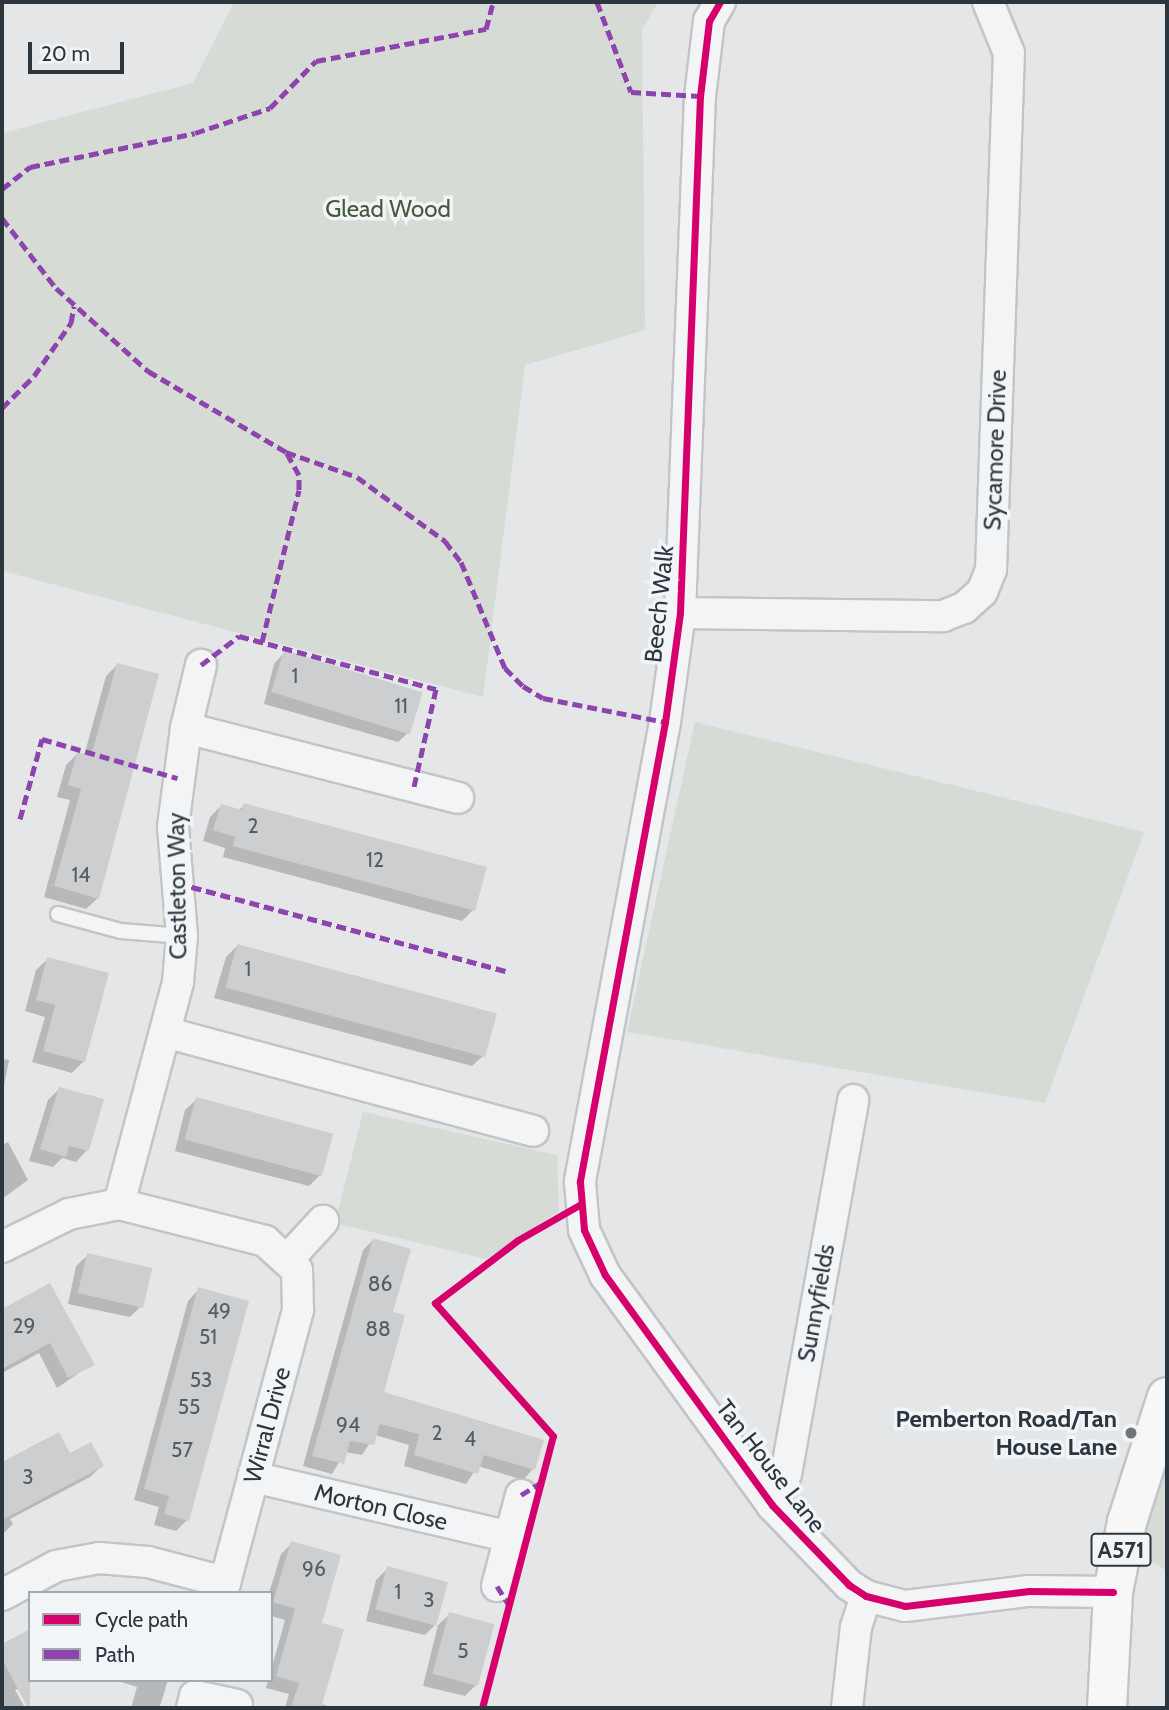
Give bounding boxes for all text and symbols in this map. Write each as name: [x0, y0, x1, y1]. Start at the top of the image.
scale bar: [32, 28, 128, 72]
text: 20 m: [41, 41, 90, 66]
park label: Glead Wood: [325, 195, 451, 223]
street label: Sycamore Drive: [978, 369, 1012, 531]
street label: Beech Walk: [639, 544, 679, 664]
house number: 1: [292, 663, 298, 689]
house number: 11: [394, 693, 408, 719]
street label: Castleton Way: [161, 812, 193, 960]
house number: 2: [247, 813, 259, 839]
house number: 12: [366, 847, 384, 873]
house number: 14: [72, 862, 90, 888]
house number: 1: [245, 956, 251, 982]
street label: Sunnyfields: [791, 1242, 841, 1364]
house number: 86: [368, 1271, 392, 1297]
house number: 49: [207, 1298, 231, 1324]
house number: 29: [13, 1313, 35, 1339]
house number: 88: [365, 1316, 391, 1342]
house number: 51: [199, 1324, 217, 1350]
street label: Wirral Drive: [238, 1364, 296, 1486]
house number: 53: [190, 1367, 212, 1393]
house number: 55: [178, 1394, 200, 1420]
street label: Tan House Lane: [710, 1394, 832, 1538]
place label: Pemberton Road/Tan House Lane: [895, 1405, 1117, 1461]
house number: 94: [336, 1412, 360, 1438]
house number: 2: [431, 1420, 443, 1446]
marker: Pemberton Road/Tan House Lane: [1123, 1425, 1139, 1441]
house number: 4: [464, 1426, 476, 1452]
house number: 57: [171, 1437, 193, 1463]
house number: 3: [22, 1464, 34, 1490]
street label: Morton Close: [312, 1478, 450, 1536]
road number: A571: [1090, 1530, 1152, 1569]
house number: 96: [302, 1556, 326, 1582]
house number: 1: [395, 1579, 401, 1605]
house number: 3: [423, 1587, 435, 1613]
legend: [28, 1591, 273, 1682]
text: Cycle path: [95, 1607, 188, 1632]
house number: 5: [457, 1638, 469, 1664]
text: Path: [95, 1642, 135, 1667]

